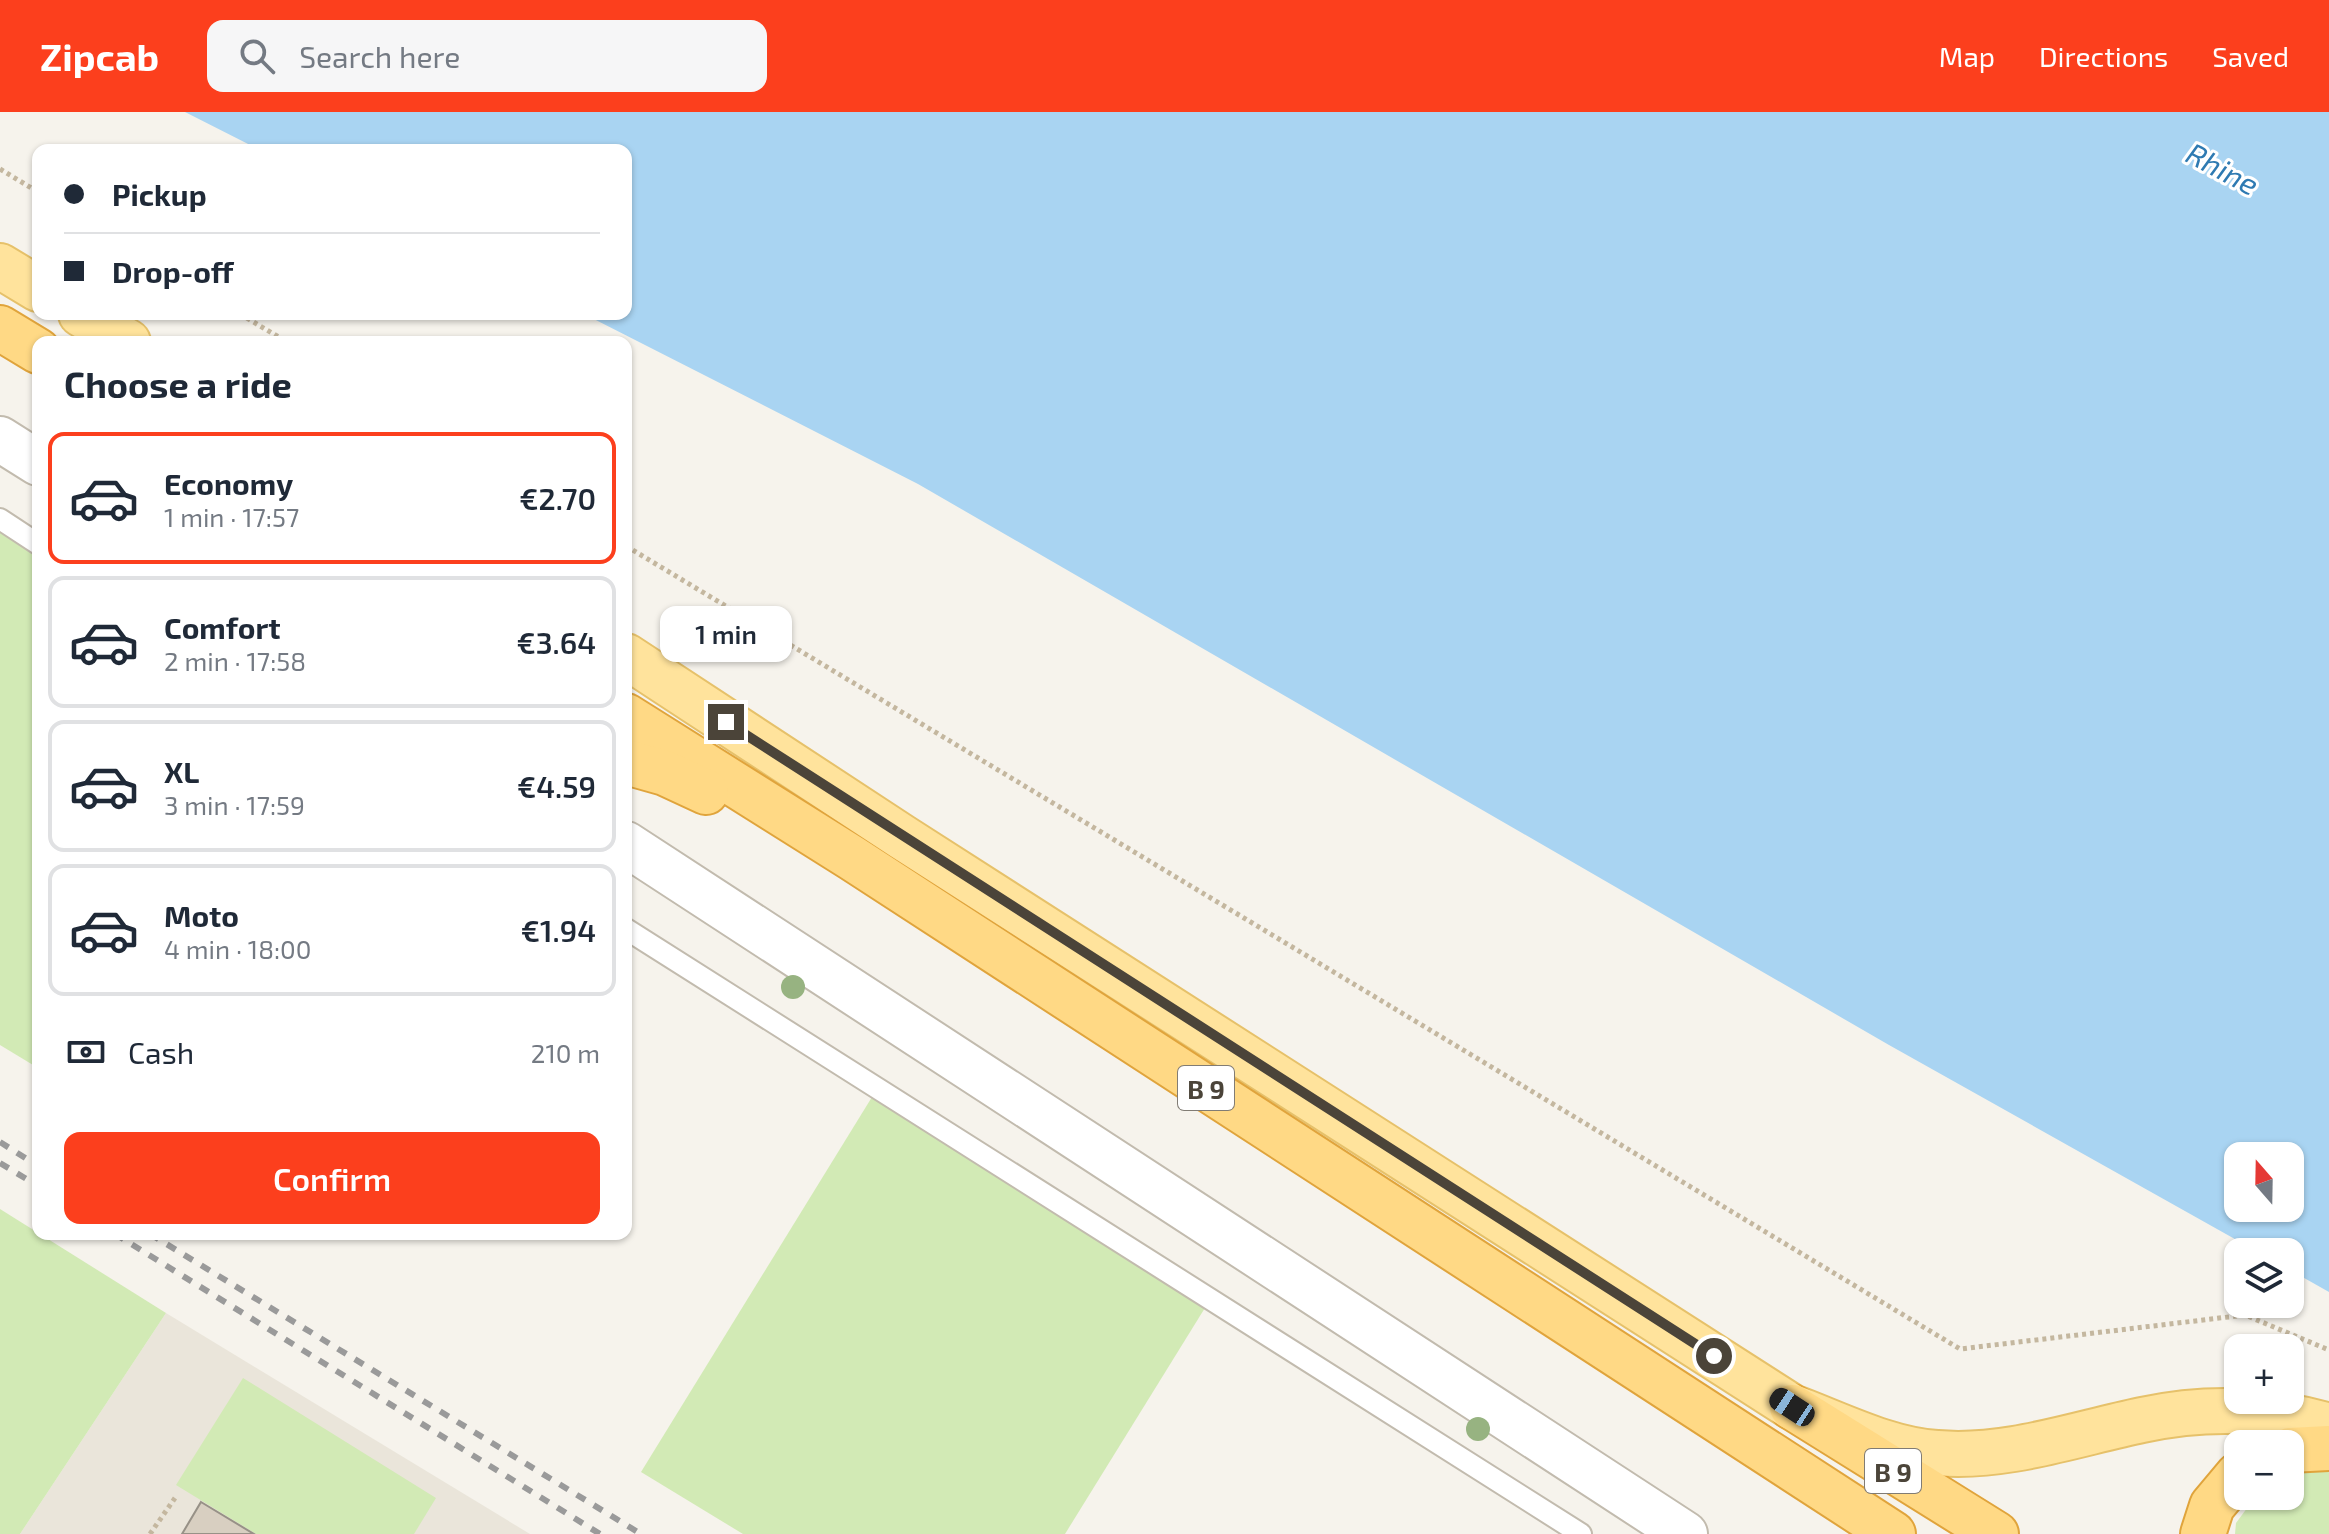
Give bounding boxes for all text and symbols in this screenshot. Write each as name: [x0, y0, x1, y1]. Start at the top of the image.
search box: [207, 20, 767, 92]
text: Zipcab: [40, 33, 159, 79]
icon: search: [235, 34, 279, 78]
text: Search here: [299, 38, 460, 74]
text: Map: [1939, 39, 1995, 73]
text: Directions: [2039, 39, 2168, 73]
text: Saved: [2212, 39, 2289, 73]
water label: Rhine: [2181, 134, 2265, 202]
text: Pickup: [112, 176, 207, 212]
text: Drop-off: [112, 253, 234, 289]
text: Choose a ride: [64, 362, 292, 405]
icon: car: [68, 462, 140, 534]
text: Economy: [164, 465, 293, 501]
text: €2.70: [519, 480, 596, 516]
text: 1 min · 17:57: [164, 501, 299, 532]
icon: car: [68, 606, 140, 678]
callout: 1 min: [660, 606, 792, 662]
text: Comfort: [164, 609, 281, 645]
text: 1 min: [695, 618, 757, 649]
text: €3.64: [517, 624, 596, 660]
text: 2 min · 17:58: [164, 645, 306, 676]
route end: [708, 704, 744, 740]
icon: car: [68, 750, 140, 822]
text: XL: [164, 753, 199, 789]
text: €4.59: [517, 768, 596, 804]
text: 3 min · 17:59: [164, 789, 305, 820]
icon: car: [68, 894, 140, 966]
text: Moto: [164, 897, 239, 933]
text: €1.94: [521, 912, 596, 948]
text: 4 min · 18:00: [164, 933, 311, 964]
icon: cash: [64, 1030, 108, 1074]
text: Cash: [128, 1034, 194, 1070]
text: 210 m: [531, 1037, 600, 1068]
road number: B 9: [1178, 1066, 1234, 1110]
button: Confirm: [64, 1132, 600, 1224]
north arrow: [2224, 1142, 2304, 1222]
map controls: [2224, 1142, 2304, 1510]
button: layers: [2224, 1238, 2304, 1318]
button: +: [2224, 1334, 2304, 1414]
route start: [1696, 1338, 1732, 1374]
car: [1765, 1384, 1819, 1430]
button: −: [2224, 1430, 2304, 1510]
road number: B 9: [1865, 1449, 1921, 1493]

